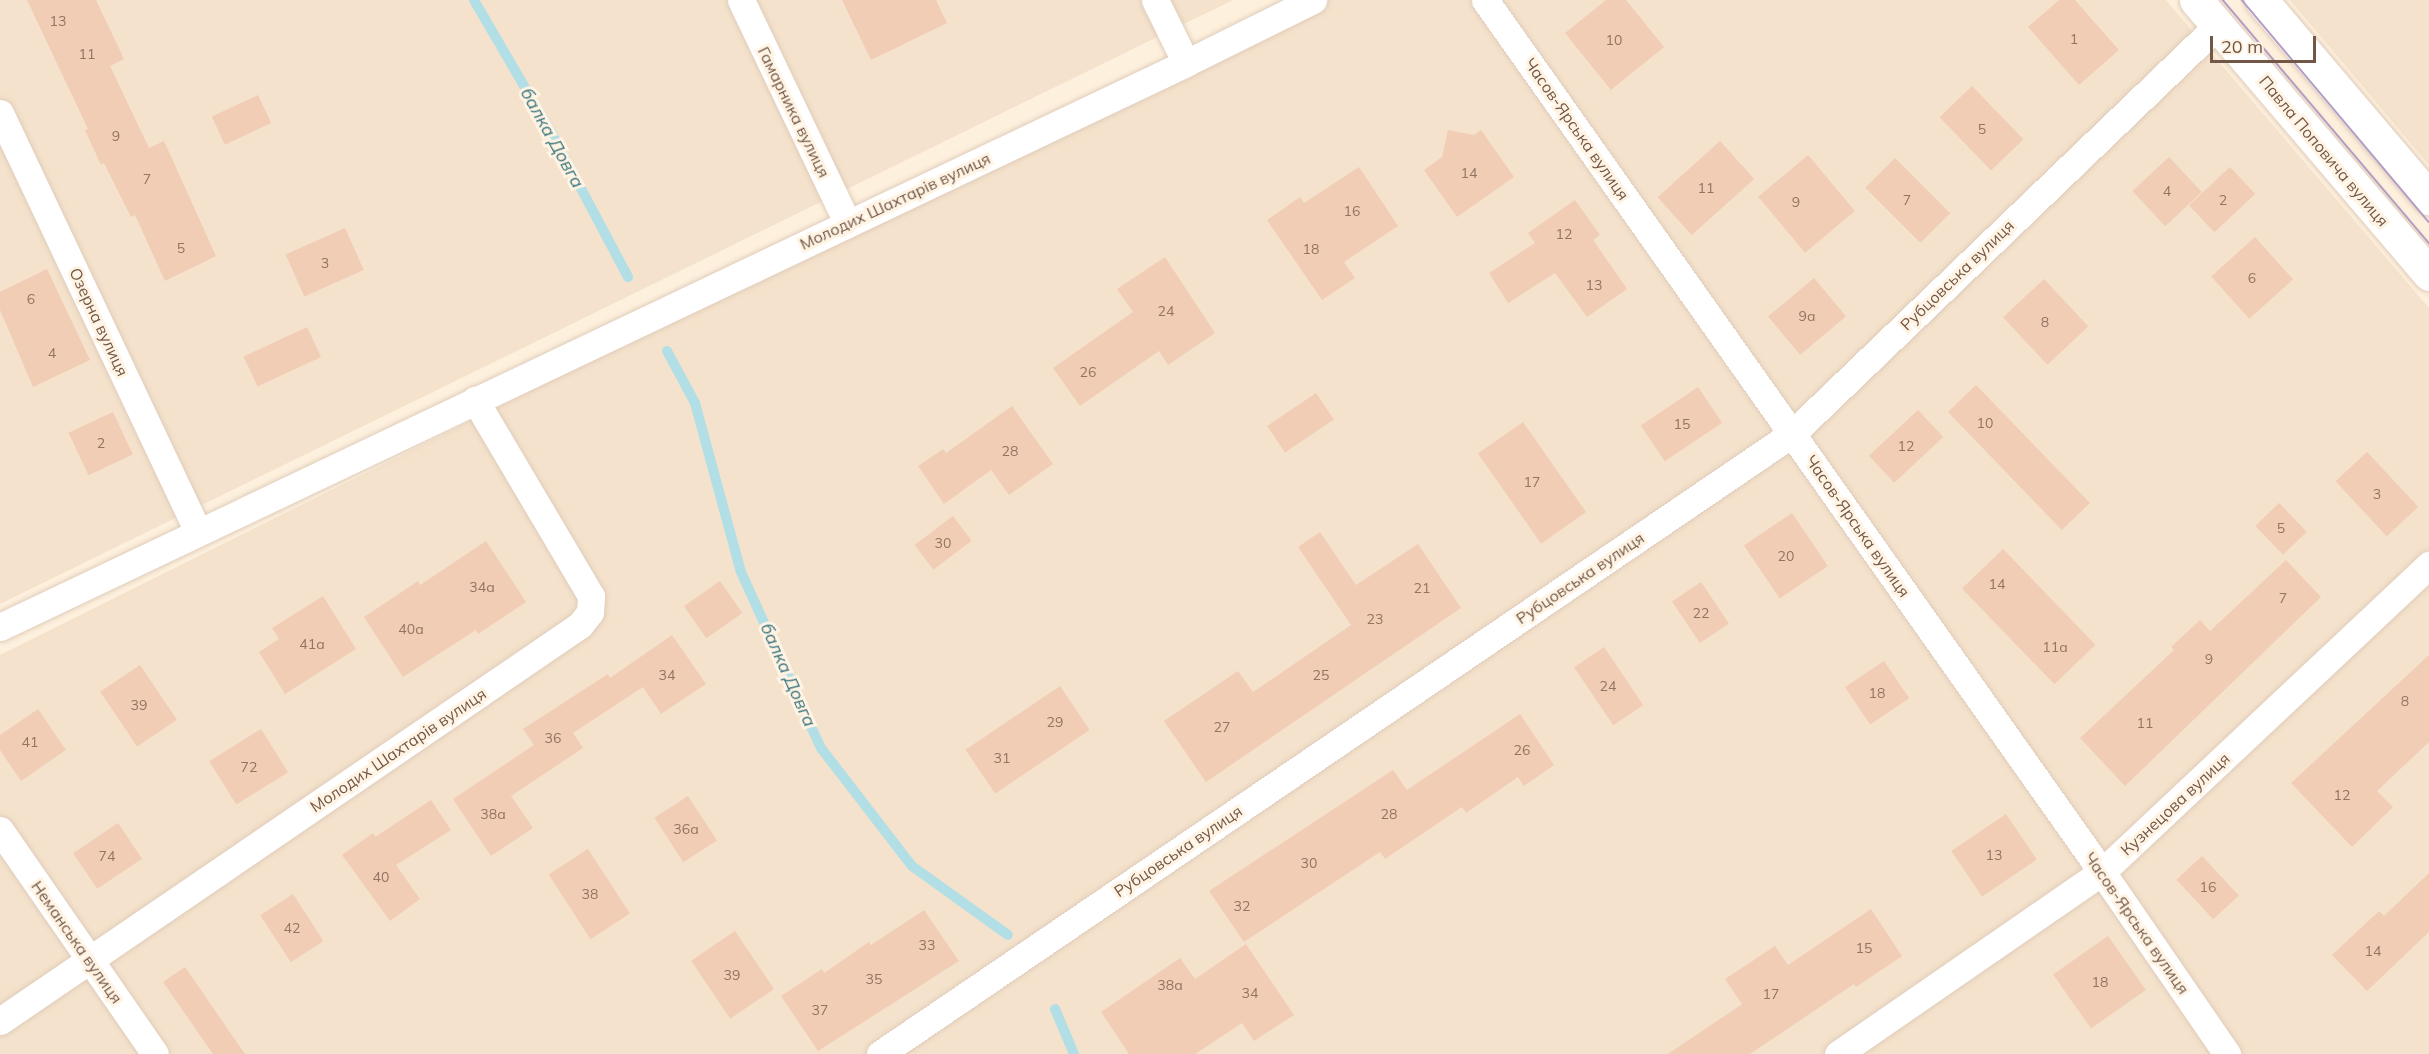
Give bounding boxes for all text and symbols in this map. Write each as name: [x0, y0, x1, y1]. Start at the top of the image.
house number: 13: [50, 13, 66, 29]
scale bar: [2213, 24, 2320, 62]
house number: 1: [2070, 31, 2078, 47]
house number: 10: [1606, 32, 1622, 48]
text: 20 m: [2221, 35, 2263, 58]
street label: Гамарника вулиця: [754, 44, 834, 180]
house number: 11: [79, 46, 95, 62]
street label: Часов-Ярська вулиця: [1521, 54, 1633, 204]
street label: Павла Поповича вулиця: [2255, 72, 2393, 230]
water label: балка Довга: [516, 84, 588, 192]
house number: 5: [1978, 121, 1986, 137]
house number: 9: [112, 128, 120, 144]
street label: Молодих Шахтарів вулиця: [797, 148, 993, 254]
house number: 14: [1461, 165, 1477, 181]
house number: 7: [143, 171, 151, 187]
house number: 11: [1698, 180, 1714, 196]
house number: 4: [2163, 183, 2171, 199]
house number: 7: [1903, 192, 1911, 208]
house number: 2: [2219, 192, 2227, 208]
house number: 9: [1792, 194, 1800, 210]
house number: 16: [1344, 203, 1360, 219]
street label: Рубцовська вулиця: [1896, 216, 2018, 334]
house number: 12: [1556, 226, 1572, 242]
house number: 5: [177, 240, 185, 256]
house number: 18: [1303, 241, 1319, 257]
house number: 3: [321, 255, 329, 271]
street label: Озерна вулиця: [66, 265, 132, 379]
house number: 6: [2248, 270, 2256, 286]
house number: 13: [1586, 277, 1602, 293]
house number: 6: [27, 291, 35, 307]
house number: 24: [1158, 303, 1174, 319]
house number: 9а: [1799, 308, 1815, 324]
house number: 8: [2041, 314, 2049, 330]
house number: 4: [48, 345, 56, 361]
house number: 26: [1080, 364, 1096, 380]
house number: 10: [1977, 415, 1993, 431]
house number: 15: [1674, 416, 1690, 432]
house number: 2: [97, 435, 105, 451]
house number: 12: [1898, 438, 1914, 454]
house number: 28: [1002, 443, 1018, 459]
street label: Часов-Ярська вулиця: [1802, 451, 1914, 601]
house number: 17: [1524, 474, 1540, 490]
house number: 3: [2373, 486, 2381, 502]
house number: 5: [2277, 520, 2285, 536]
street label: Рубцовська вулиця: [1512, 528, 1648, 628]
house number: 30: [935, 535, 951, 551]
house number: 20: [1778, 548, 1794, 564]
house number: 14: [1989, 576, 2005, 592]
house number: 34а: [469, 579, 495, 595]
house number: 21: [1414, 580, 1430, 596]
house number: 7: [2279, 590, 2287, 606]
house number: 22: [1693, 605, 1709, 621]
house number: 23: [1367, 611, 1383, 627]
water label: балка Довга: [755, 620, 821, 730]
house number: 40а: [398, 621, 424, 637]
house number: 41а: [299, 636, 325, 652]
house number: 11а: [2042, 639, 2068, 655]
house number: 9: [2205, 651, 2213, 667]
house number: 34: [659, 667, 675, 683]
house number: 25: [1313, 667, 1329, 683]
house number: 24: [1600, 678, 1616, 694]
street label: Молодих Шахтарів вулиця: [306, 684, 490, 816]
house number: 18: [1869, 685, 1885, 701]
house number: 8: [2401, 693, 2409, 709]
house number: 39: [131, 697, 147, 713]
house number: 29: [1047, 714, 1063, 730]
house number: 11: [2137, 715, 2153, 731]
house number: 27: [1214, 719, 1230, 735]
house number: 36: [545, 730, 561, 746]
house number: 41: [22, 734, 38, 750]
house number: 26: [1514, 742, 1530, 758]
street label: Кузнецова вулиця: [2117, 749, 2233, 859]
house number: 31: [994, 750, 1010, 766]
house number: 72: [241, 759, 257, 775]
house number: 12: [2334, 787, 2350, 803]
street label: Рубцовська вулиця: [1110, 801, 1246, 901]
house number: 38а: [480, 806, 506, 822]
house number: 28: [1381, 806, 1397, 822]
house number: 36а: [673, 821, 699, 837]
house number: 13: [1986, 847, 2002, 863]
house number: 74: [99, 848, 115, 864]
street label: Часов-Ярська вулиця: [2081, 848, 2193, 998]
house number: 30: [1301, 855, 1317, 871]
house number: 40: [373, 869, 389, 885]
street label: Неманська вулиця: [27, 877, 127, 1007]
house number: 16: [2200, 879, 2216, 895]
house number: 38: [582, 886, 598, 902]
house number: 32: [1234, 898, 1250, 914]
house number: 42: [284, 920, 300, 936]
house number: 33: [919, 937, 935, 953]
house number: 15: [1856, 940, 1872, 956]
house number: 14: [2365, 943, 2381, 959]
house number: 39: [724, 967, 740, 983]
house number: 35: [866, 971, 882, 987]
house number: 18: [2092, 974, 2108, 990]
house number: 38а: [1157, 977, 1183, 993]
house number: 34: [1242, 985, 1258, 1001]
house number: 17: [1763, 986, 1779, 1002]
house number: 37: [812, 1002, 828, 1018]

